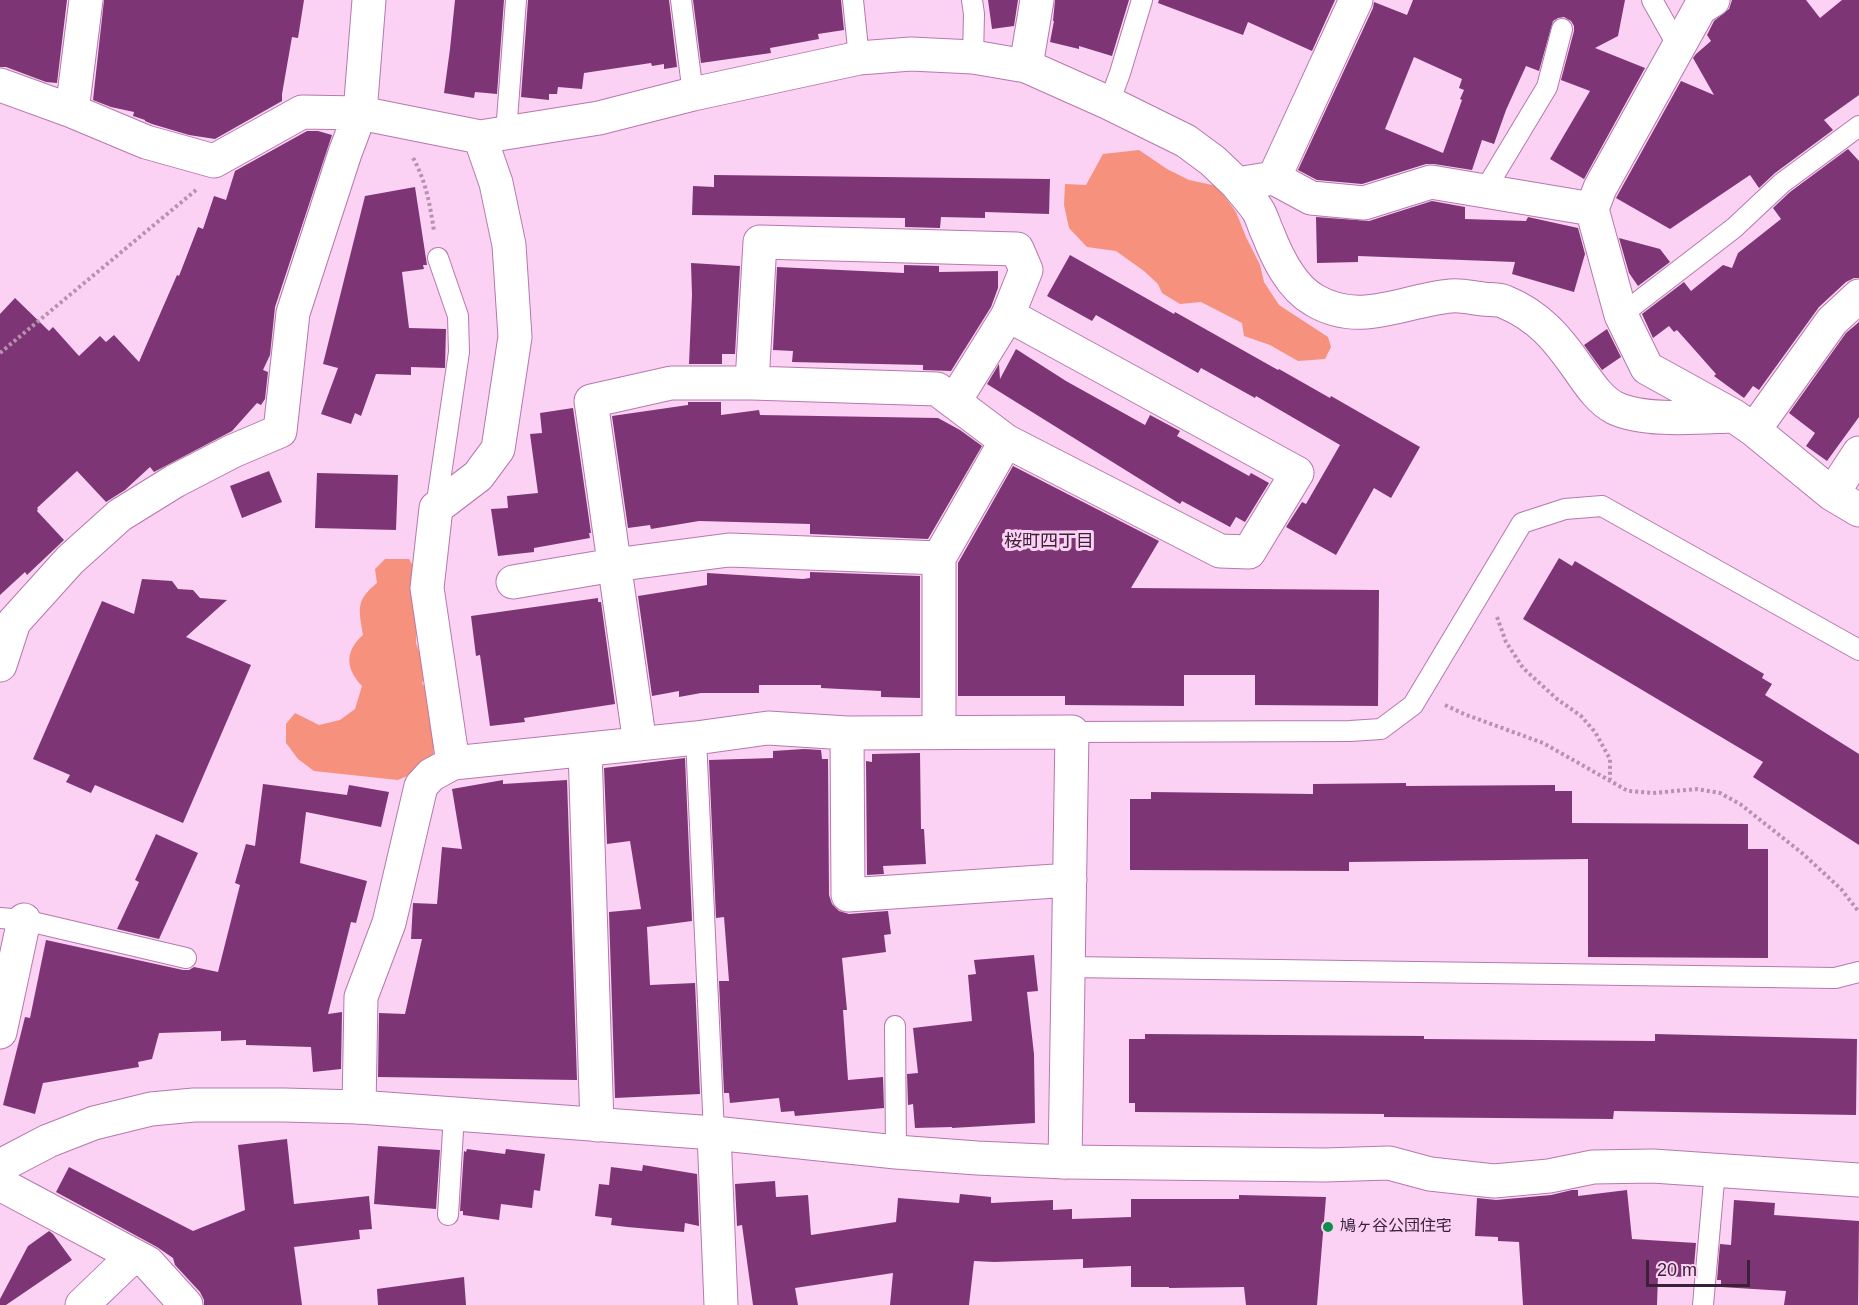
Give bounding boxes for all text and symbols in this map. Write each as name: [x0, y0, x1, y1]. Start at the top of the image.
district label: 桜町四丁目: [1004, 531, 1094, 553]
place label: 鳩ヶ谷公団住宅: [1340, 1217, 1452, 1237]
marker: 鳩ヶ谷公団住宅: [1321, 1220, 1335, 1234]
scale bar: [1649, 1248, 1752, 1286]
text: 20 m: [1657, 1260, 1697, 1280]

